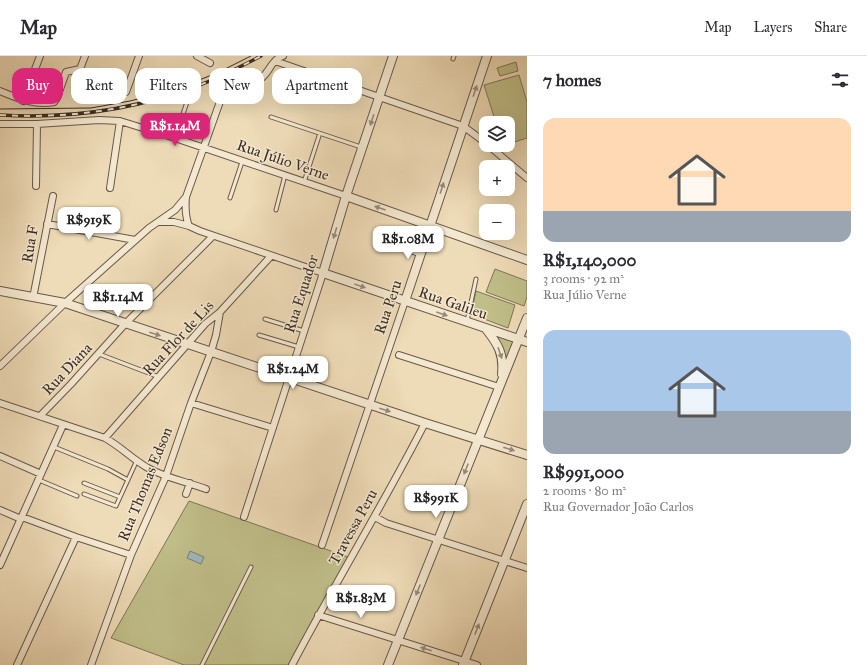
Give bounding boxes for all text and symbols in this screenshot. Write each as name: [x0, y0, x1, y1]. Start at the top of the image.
text: Map: [20, 16, 57, 39]
text: Map: [704, 19, 732, 36]
text: Layers: [754, 19, 792, 36]
text: Share: [814, 19, 847, 36]
chip: Buy: [12, 68, 63, 104]
chip: Rent: [71, 68, 127, 104]
chip: Filters: [135, 68, 201, 104]
chip: New: [209, 68, 264, 104]
chip: Apartment: [272, 68, 362, 104]
icon: filters: [829, 69, 851, 91]
text: 7 homes: [543, 70, 601, 91]
one-way arrow: [472, 85, 478, 97]
pin: R$1.14M: [138, 113, 212, 147]
one-way arrow: [369, 114, 375, 126]
map controls: [479, 116, 515, 240]
button: layers: [479, 116, 515, 152]
text: R$1.14M: [150, 118, 200, 134]
street label: Rua Júlio Verne: [234, 136, 331, 185]
icon: home: [661, 144, 733, 216]
button: +: [479, 160, 515, 196]
one-way arrow: [440, 181, 446, 193]
one-way arrow: [374, 204, 386, 210]
button: −: [479, 204, 515, 240]
pin: R$919K: [56, 207, 122, 241]
text: R$919K: [66, 212, 112, 228]
street label: Rua F: [18, 224, 42, 264]
pin: R$1.08M: [371, 226, 445, 260]
one-way arrow: [332, 228, 338, 240]
text: R$1.08M: [382, 231, 434, 247]
text: R$1,140,000: [543, 250, 636, 271]
street label: Rua Equador: [280, 252, 323, 336]
text: 3 rooms · 92 m²: [543, 271, 624, 287]
street label: Rua Peru: [370, 278, 406, 336]
one-way arrow: [354, 283, 366, 289]
street label: Rua Galileu: [416, 283, 490, 323]
pin: R$1.14M: [81, 284, 155, 318]
text: Rua Júlio Verne: [543, 287, 626, 303]
text: R$1.14M: [93, 289, 143, 305]
street label: Rua Flor de Lis: [139, 297, 217, 379]
one-way arrow: [436, 311, 448, 317]
one-way arrow: [149, 331, 161, 337]
street label: Rua Diana: [38, 339, 96, 399]
one-way arrow: [497, 347, 503, 359]
pin: R$1.24M: [256, 356, 330, 390]
icon: home: [661, 356, 733, 428]
text: R$1.24M: [267, 361, 319, 377]
one-way arrow: [379, 407, 391, 413]
street label: Rua Thomas Edson: [114, 424, 176, 544]
one-way arrow: [503, 446, 515, 452]
text: R$991,000: [543, 462, 624, 483]
one-way arrow: [463, 463, 469, 475]
text: 2 rooms · 80 m²: [543, 483, 626, 499]
pin: R$991K: [403, 485, 469, 519]
street label: Travessa Peru: [325, 486, 381, 568]
text: R$991K: [413, 490, 459, 506]
text: Rua Governador João Carlos: [543, 499, 694, 515]
one-way arrow: [415, 584, 421, 595]
pin: R$1.83M: [324, 585, 398, 619]
text: R$1.83M: [336, 590, 386, 606]
one-way arrow: [475, 622, 481, 634]
one-way arrow: [420, 646, 432, 652]

